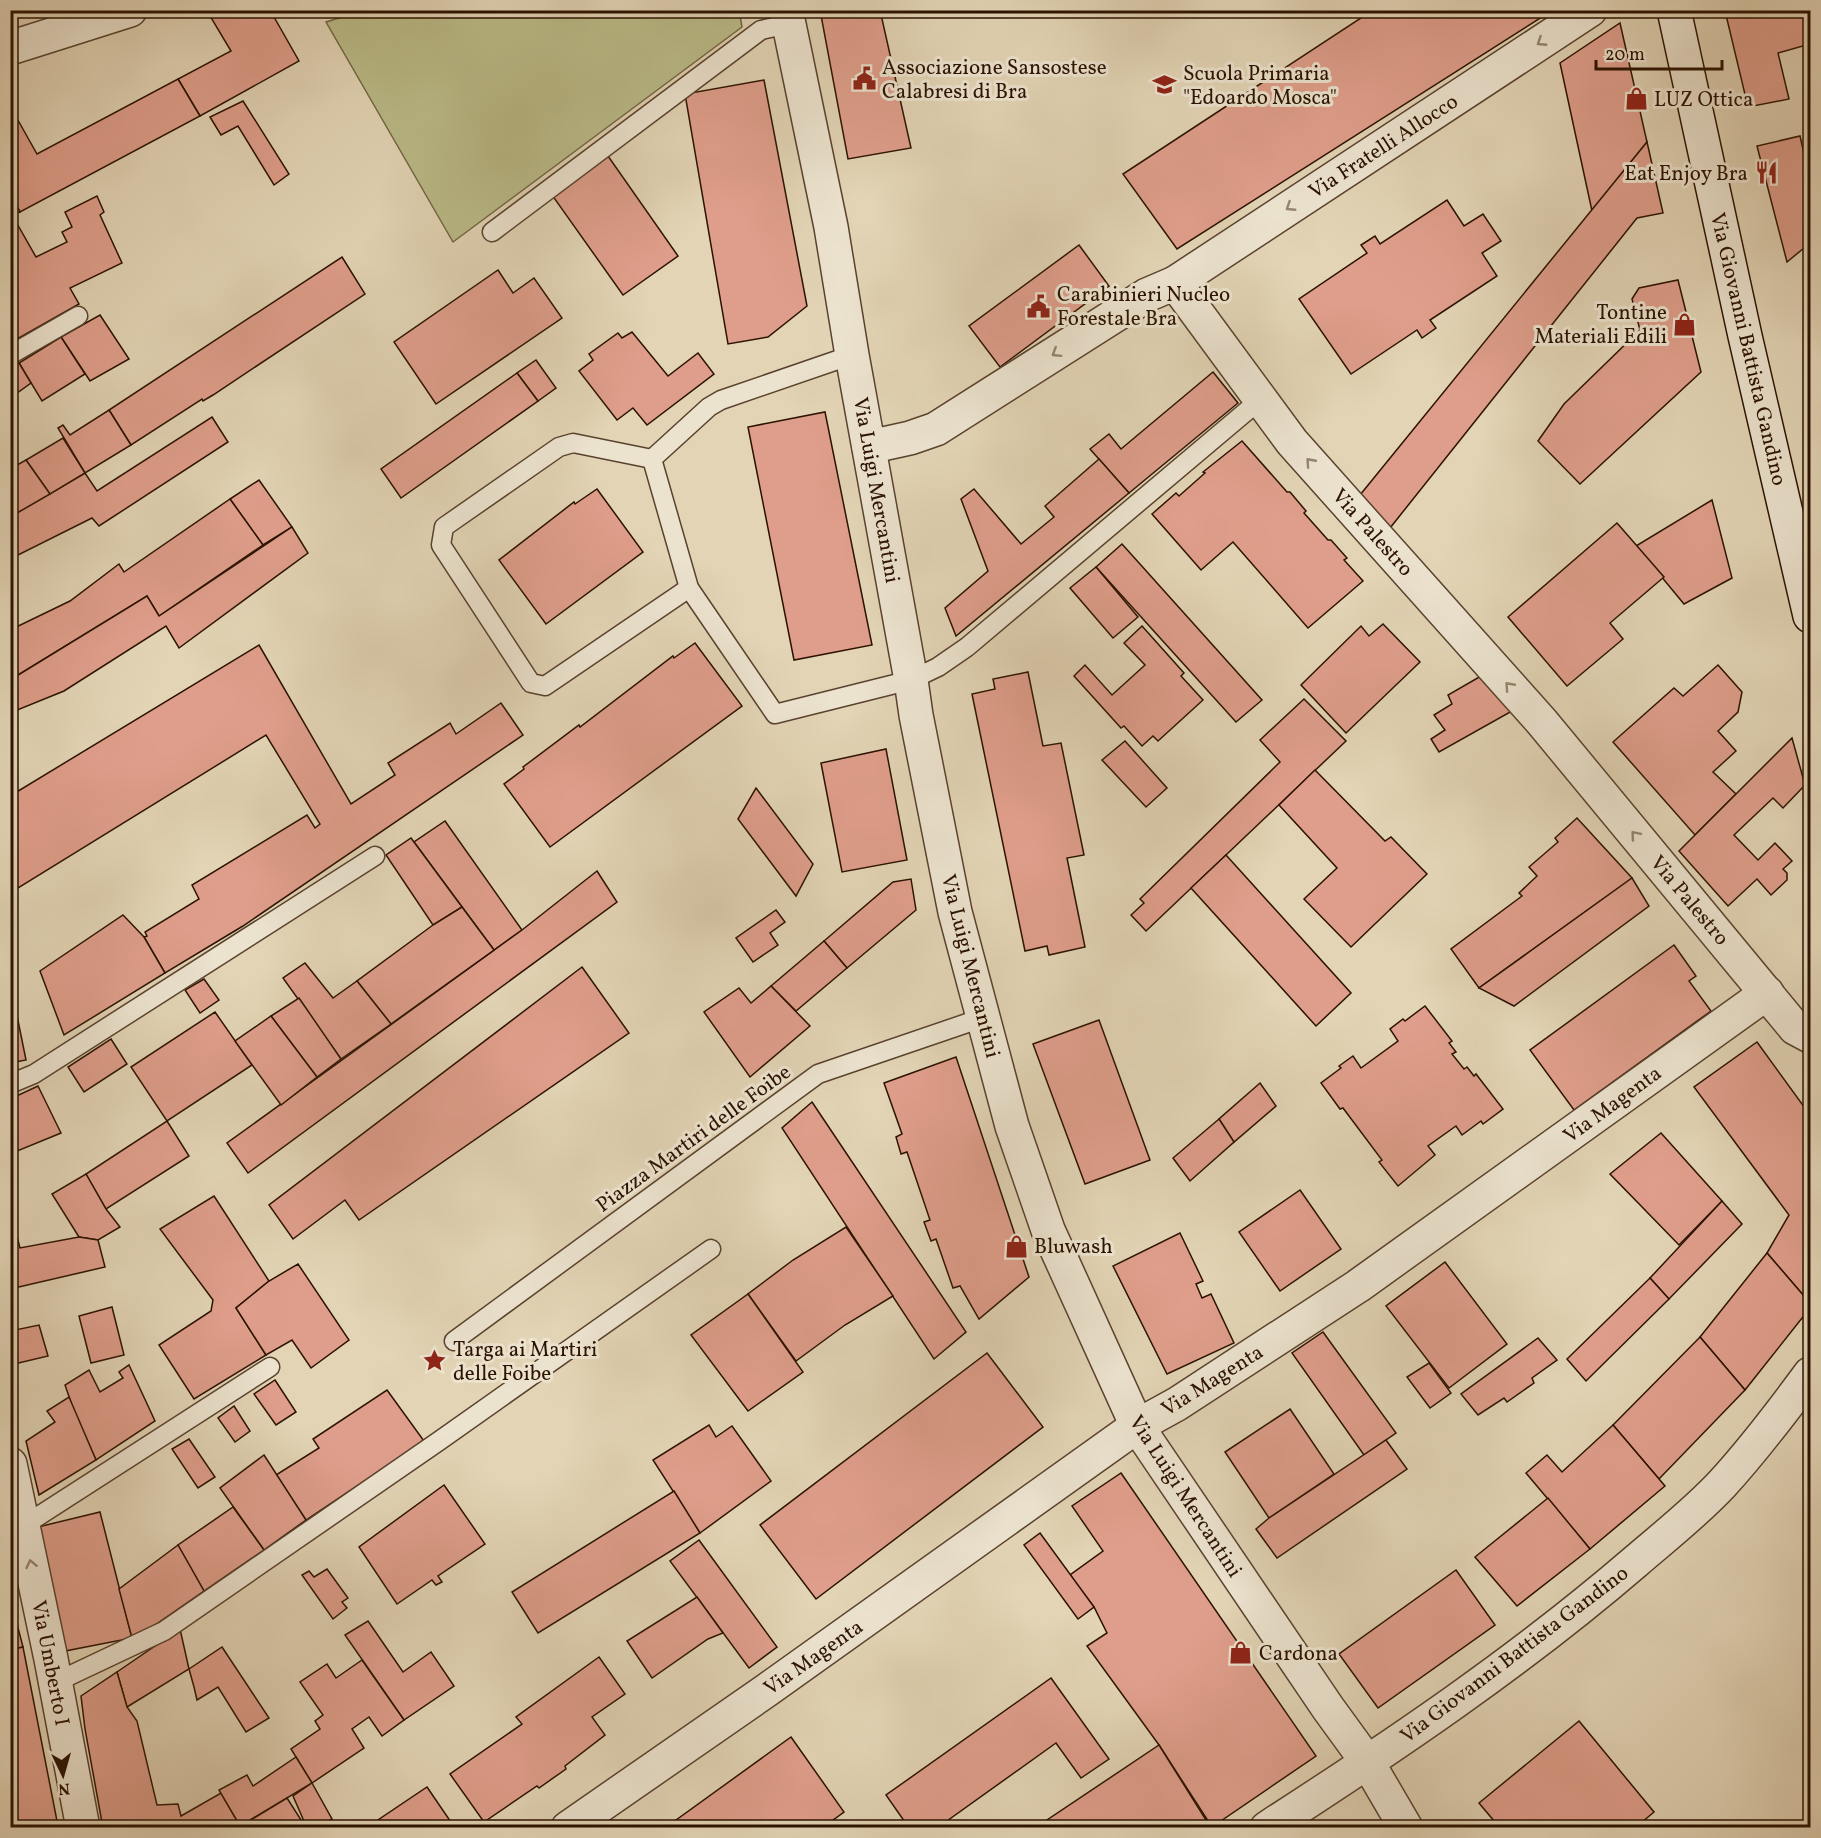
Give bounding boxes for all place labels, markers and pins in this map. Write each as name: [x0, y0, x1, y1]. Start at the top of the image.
place label: Associazione Sansostese Calabresi di Bra: [882, 54, 1107, 107]
place label: Scuola Primaria "Edoardo Mosca": [1183, 60, 1337, 113]
public building icon: Associazione Sansostese Calabresi di Bra: [851, 66, 877, 92]
school or university icon: Scuola Primaria "Edoardo Mosca": [1152, 72, 1178, 98]
shop icon: LUZ Ottica: [1623, 86, 1649, 112]
place label: LUZ Ottica: [1654, 86, 1753, 115]
place label: Eat Enjoy Bra: [1624, 160, 1748, 189]
restaurant icon: Eat Enjoy Bra: [1753, 160, 1779, 186]
place label: Carabinieri Nucleo Forestale Bra: [1057, 281, 1230, 334]
public building icon: Carabinieri Nucleo Forestale Bra: [1026, 293, 1052, 319]
place label: Tontine Materiali Edili: [1534, 299, 1667, 352]
shop icon: Tontine Materiali Edili: [1672, 311, 1698, 337]
shop icon: Bluwash: [1003, 1233, 1029, 1259]
place label: Bluwash: [1034, 1233, 1113, 1262]
place label: Targa ai Martiri delle Foibe: [453, 1336, 597, 1389]
place icon: Targa ai Martiri delle Foibe: [422, 1348, 448, 1374]
shop icon: Cardona: [1228, 1640, 1254, 1666]
place label: Cardona: [1259, 1640, 1338, 1669]

